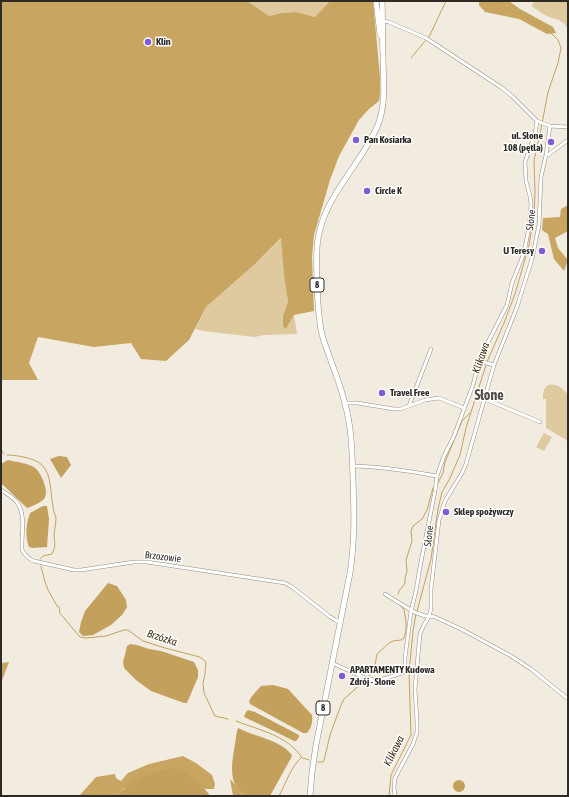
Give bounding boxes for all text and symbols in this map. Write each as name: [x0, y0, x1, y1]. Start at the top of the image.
place label: Klin: [156, 36, 171, 48]
marker: Klin: [143, 37, 153, 47]
place label: ul. Słone 108 (pętla): [503, 130, 543, 154]
place label: Pan Kosiarka: [364, 134, 411, 146]
marker: Pan Kosiarka: [351, 135, 361, 145]
marker: ul. Słone 108 (pętla): [546, 137, 556, 147]
place label: Circle K: [375, 185, 402, 197]
marker: Circle K: [362, 186, 372, 196]
street label: Słone: [524, 209, 538, 231]
place label: U Teresy: [503, 245, 534, 257]
marker: U Teresy: [537, 246, 547, 256]
road number: 8: [310, 278, 324, 292]
water label: Klikawa: [470, 341, 492, 375]
place label: Travel Free: [390, 387, 430, 399]
marker: Travel Free: [377, 388, 387, 398]
district label: Słone: [474, 388, 504, 404]
place label: Sklep spożywczy: [454, 506, 514, 518]
marker: Sklep spożywczy: [441, 507, 451, 517]
street label: Słone: [422, 525, 436, 547]
street label: Brzozowie: [144, 549, 182, 565]
water label: Brzózka: [145, 627, 179, 649]
place label: APARTAMENTY Kudowa Zdrój - Słone: [350, 664, 435, 688]
marker: APARTAMENTY Kudowa Zdrój - Słone: [337, 671, 347, 681]
road number: 8: [316, 701, 330, 715]
water label: Klikawa: [381, 734, 407, 768]

